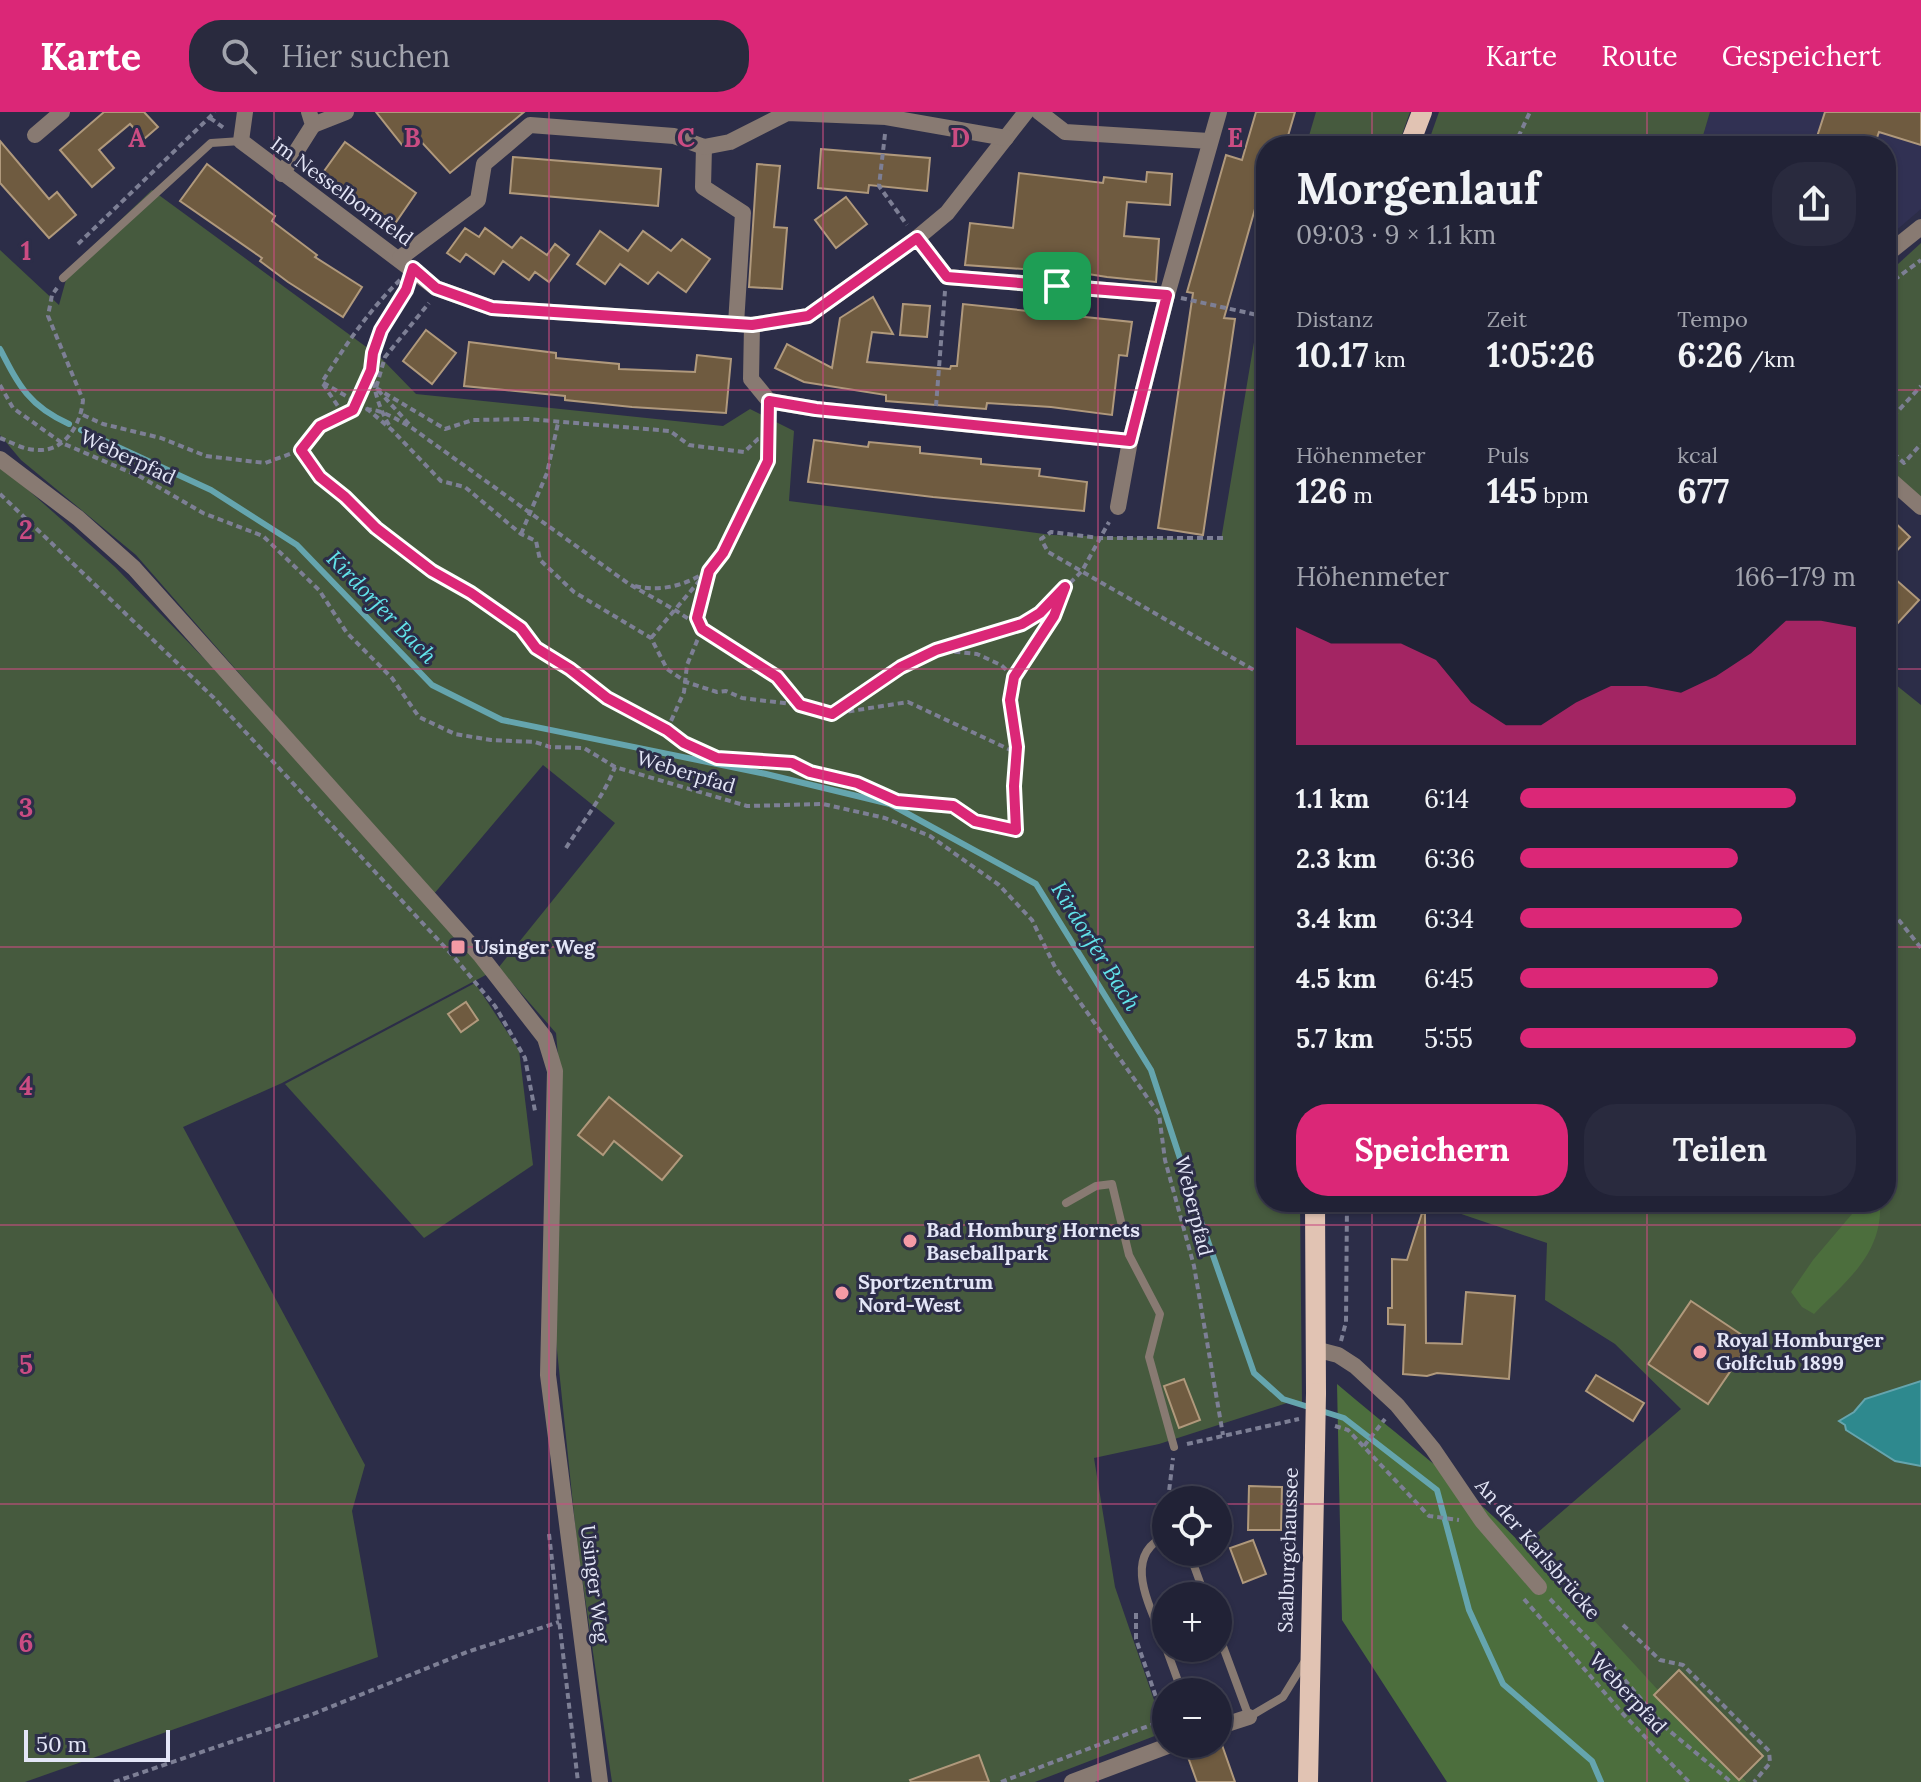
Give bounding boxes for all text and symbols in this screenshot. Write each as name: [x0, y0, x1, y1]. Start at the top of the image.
search box: [189, 20, 749, 92]
text: Karte: [40, 32, 141, 80]
icon: search: [217, 34, 261, 78]
text: Hier suchen: [281, 37, 450, 75]
text: Karte: [1485, 38, 1557, 74]
text: Route: [1601, 38, 1678, 74]
text: Gespeichert: [1722, 38, 1881, 74]
text: A: [128, 121, 146, 154]
text: B: [403, 121, 421, 154]
text: C: [677, 121, 695, 154]
text: D: [950, 121, 970, 154]
text: E: [1227, 121, 1243, 154]
street label: Im Nesselbornfeld: [266, 131, 418, 251]
text: Morgenlauf: [1296, 160, 1540, 216]
button: share: [1772, 162, 1856, 246]
text: 09:03 · 9 × 1.1 km: [1296, 218, 1496, 251]
text: 1: [21, 234, 31, 267]
pin: [1023, 252, 1091, 320]
icon: arrive: [1035, 264, 1079, 308]
text: Distanz: [1296, 305, 1373, 333]
text: Zeit: [1487, 305, 1527, 333]
text: Tempo: [1677, 305, 1748, 333]
text: 10.17: [1296, 333, 1369, 376]
text: 1:05:26: [1487, 333, 1595, 376]
text: 6:26: [1677, 333, 1743, 376]
text: km: [1369, 345, 1406, 373]
text: /km: [1743, 345, 1796, 373]
street label: Weberpfad: [77, 424, 180, 489]
text: Höhenmeter: [1296, 441, 1425, 469]
text: Puls: [1487, 441, 1529, 469]
text: kcal: [1677, 441, 1718, 469]
text: 126: [1296, 469, 1347, 512]
text: 145: [1487, 469, 1537, 512]
text: 677: [1677, 469, 1729, 512]
text: m: [1347, 481, 1373, 509]
text: bpm: [1537, 481, 1589, 509]
text: 2: [19, 513, 33, 546]
water label: Kirdorfer Bach: [321, 545, 443, 670]
text: Höhenmeter: [1296, 560, 1449, 593]
text: 166–179 m: [1735, 560, 1856, 593]
street label: Weberpfad: [634, 745, 739, 798]
text: 1.1 km: [1296, 782, 1369, 815]
text: 6:14: [1424, 782, 1469, 815]
text: 3: [19, 791, 33, 824]
text: 2.3 km: [1296, 842, 1377, 875]
text: 6:36: [1424, 842, 1475, 875]
water label: Kirdorfer Bach: [1045, 876, 1147, 1016]
text: 3.4 km: [1296, 902, 1377, 935]
text: 6:34: [1424, 902, 1474, 935]
place label: Usinger Weg: [474, 934, 596, 959]
marker: Usinger Weg: [449, 938, 467, 956]
text: 4.5 km: [1296, 962, 1377, 995]
text: 6:45: [1424, 962, 1474, 995]
text: 5.7 km: [1296, 1022, 1374, 1055]
text: 5:55: [1424, 1022, 1473, 1055]
text: 4: [19, 1069, 33, 1102]
button: Speichern: [1296, 1104, 1568, 1196]
button: Teilen: [1584, 1104, 1856, 1196]
street label: Weberpfad: [1170, 1153, 1219, 1258]
place label: Bad Homburg Hornets Baseballpark: [926, 1217, 1140, 1265]
marker: Bad Homburg Hornets Baseballpark: [901, 1232, 919, 1250]
place label: Sportzentrum Nord-West: [858, 1269, 994, 1317]
marker: Sportzentrum Nord-West: [833, 1284, 851, 1302]
place label: Royal Homburger Golfclub 1899: [1716, 1327, 1884, 1375]
marker: Royal Homburger Golfclub 1899: [1691, 1343, 1709, 1361]
text: 5: [19, 1348, 33, 1381]
street label: Saalburgchaussee: [1272, 1467, 1303, 1633]
street label: An der Karlsbrücke: [1470, 1472, 1606, 1624]
map controls: [1152, 1486, 1232, 1758]
button: locate: [1152, 1486, 1232, 1566]
street label: Usinger Weg: [576, 1524, 615, 1645]
button: +: [1152, 1582, 1232, 1662]
text: 6: [19, 1626, 33, 1659]
street label: Weberpfad: [1584, 1647, 1672, 1739]
button: −: [1152, 1678, 1232, 1758]
scale bar: [24, 1726, 170, 1762]
text: 50 m: [36, 1730, 87, 1758]

